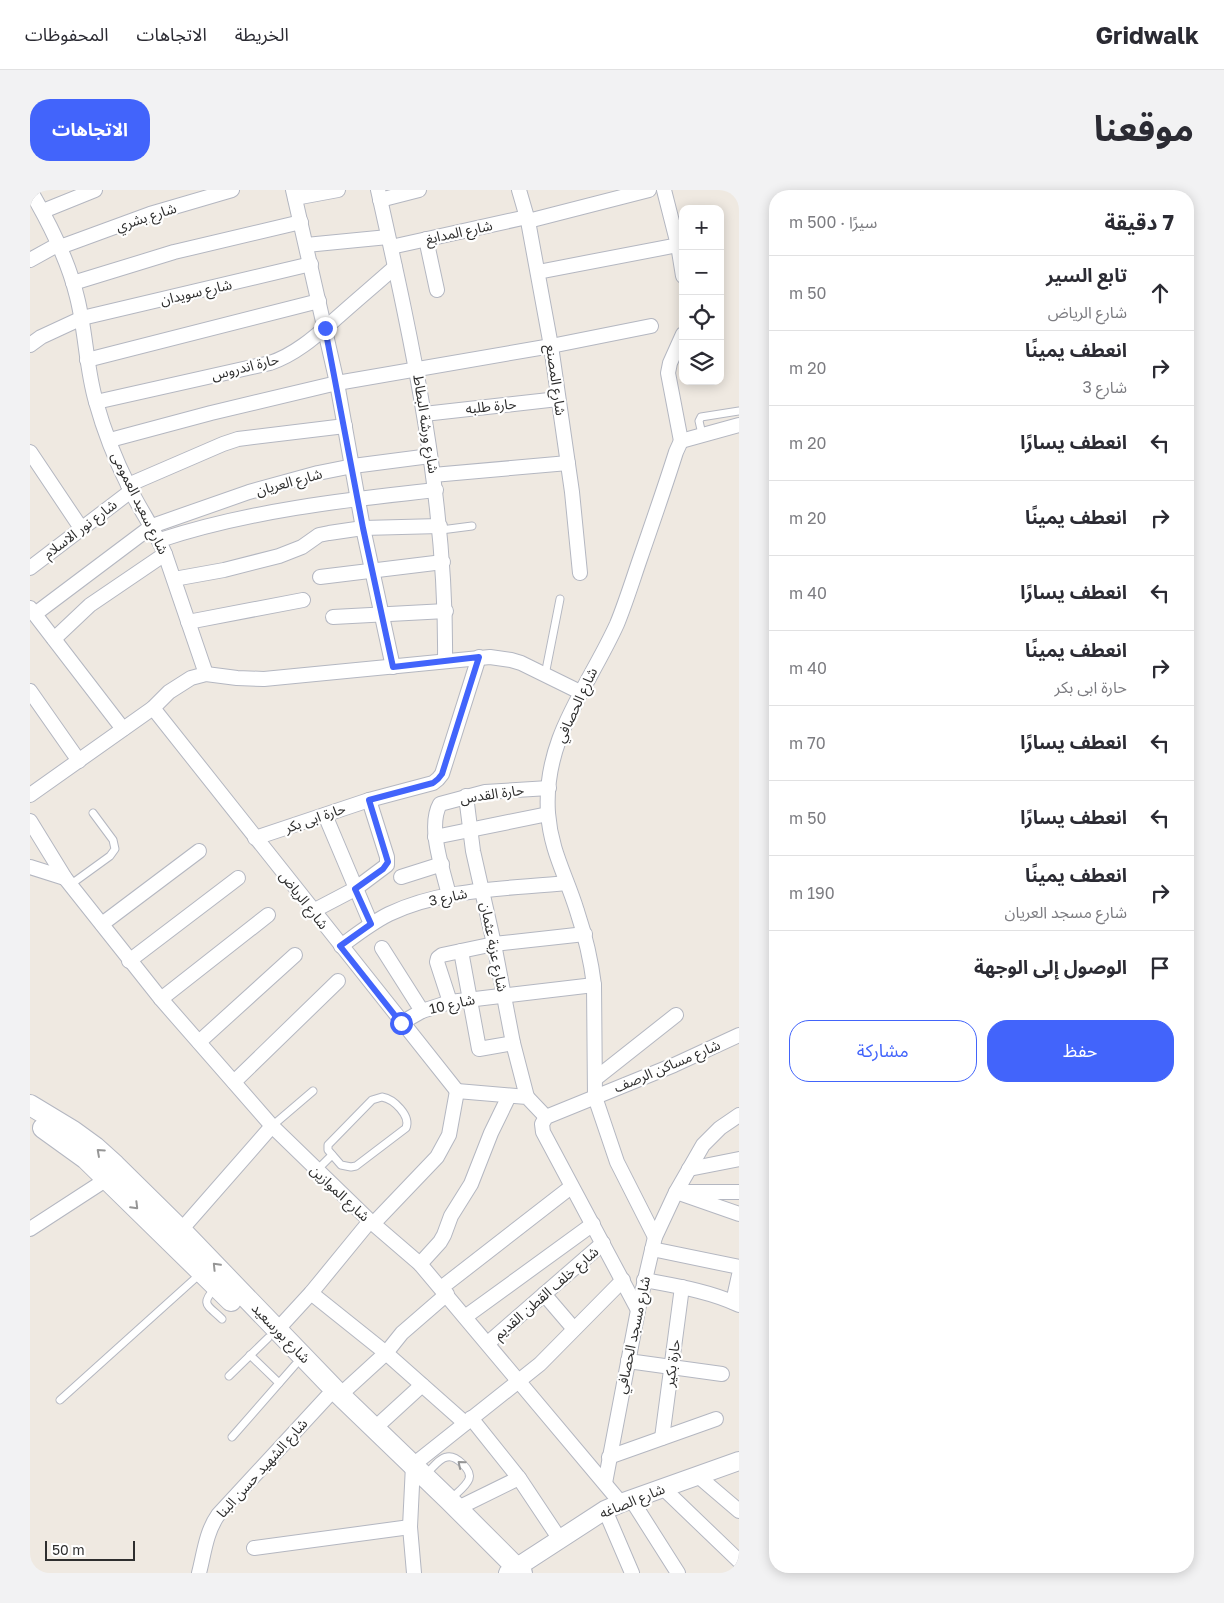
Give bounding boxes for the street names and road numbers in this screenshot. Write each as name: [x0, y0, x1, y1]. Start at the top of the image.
street label: شارع بشري: [113, 199, 179, 237]
street label: شارع المدابغ: [424, 216, 494, 250]
street label: شارع سويدان: [158, 275, 234, 311]
street label: شارع المصنع: [540, 343, 570, 417]
street label: حارة اندروس: [209, 350, 281, 384]
street label: شارع ورشة البطاط: [407, 373, 443, 475]
street label: حارة طلبه: [465, 394, 517, 418]
street label: شارع سعيد العمومى: [106, 449, 173, 558]
street label: شارع العريان: [254, 464, 325, 501]
street label: شارع نور الاسلام: [40, 495, 122, 564]
street label: شارع الحصافي: [551, 665, 603, 746]
street label: حارة القدس: [459, 781, 525, 807]
street label: حارة ابى بكر: [281, 799, 348, 837]
street label: شارع الرياض: [274, 867, 332, 934]
street label: شارع 3: [427, 884, 469, 912]
street label: شارع عزبة عثمان: [475, 901, 512, 994]
street label: شارع 10: [427, 990, 477, 1020]
street label: شارع مساكن الرصف: [611, 1035, 724, 1098]
street label: شارع الموازين: [305, 1161, 374, 1227]
street label: شارع خلف القطن القديم: [490, 1243, 603, 1345]
street label: شارع مسجد الحصافي: [612, 1275, 656, 1396]
street label: شارع بورسعيد: [246, 1299, 314, 1368]
street label: حارة بكير: [660, 1338, 684, 1389]
street label: شارع الشهيد حسن البنا: [213, 1415, 313, 1523]
street label: شارع الصاغه: [597, 1480, 668, 1524]

